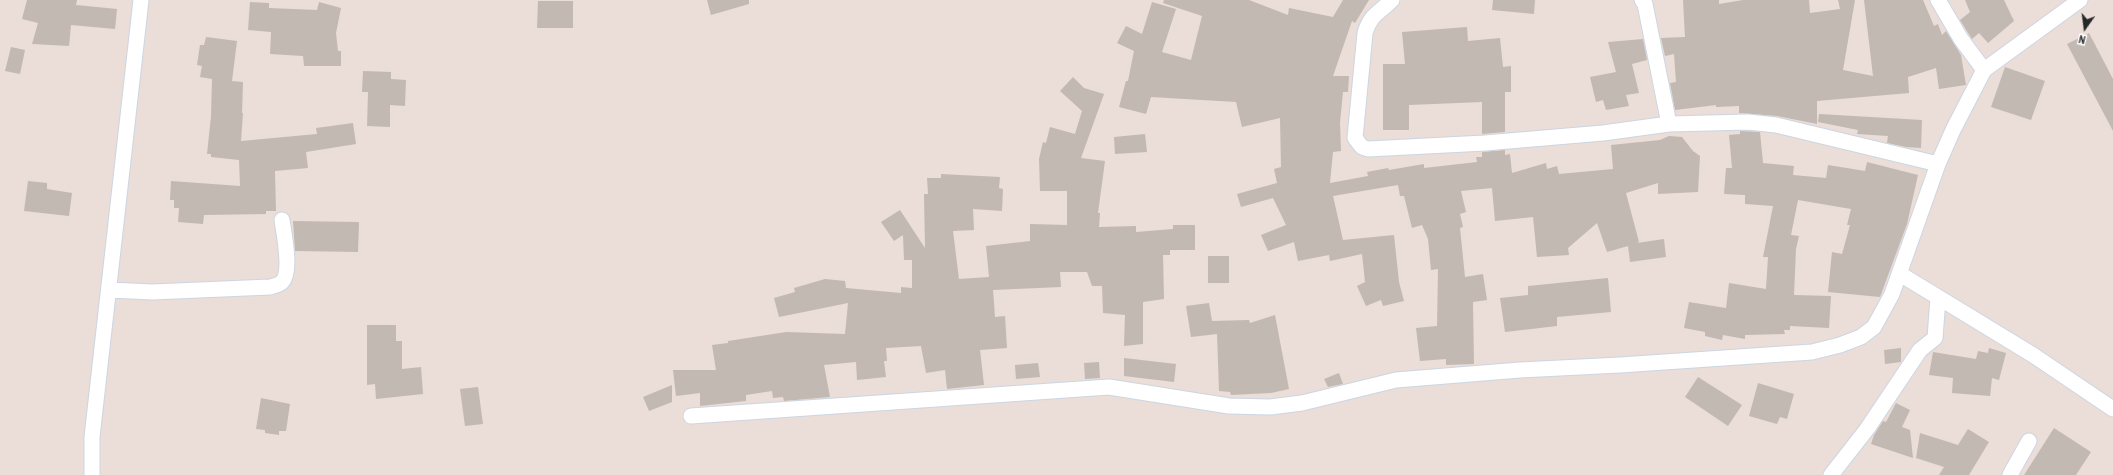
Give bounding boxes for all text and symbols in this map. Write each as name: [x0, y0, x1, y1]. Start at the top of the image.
north arrow: [2065, 8, 2105, 48]
text: N: [2077, 32, 2087, 47]

